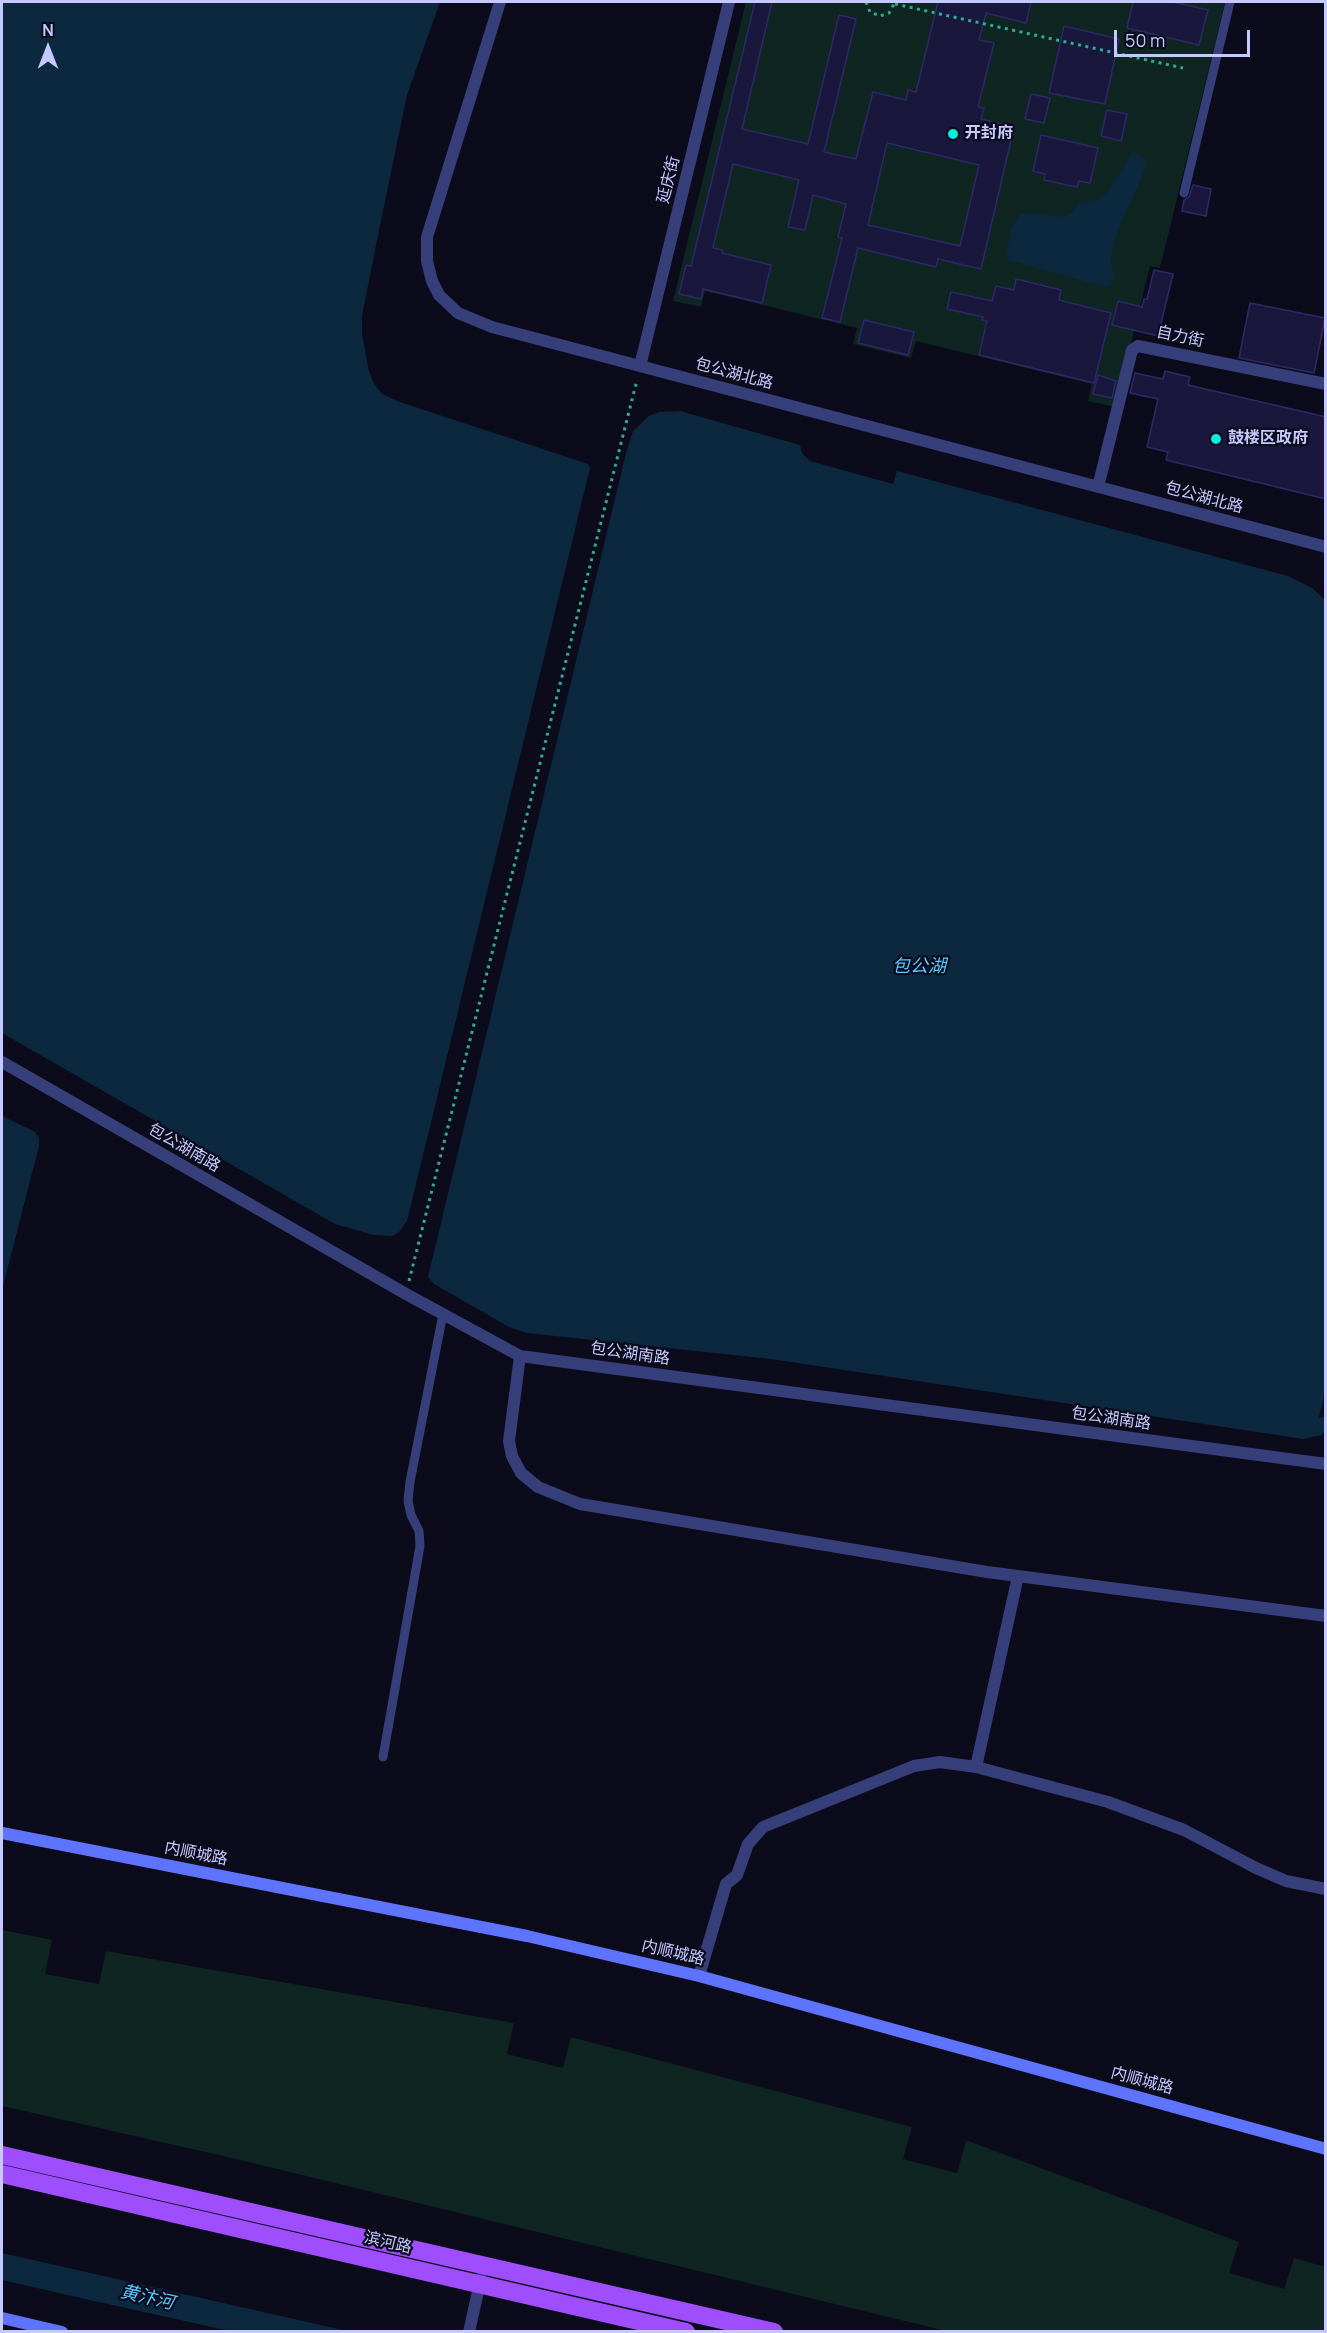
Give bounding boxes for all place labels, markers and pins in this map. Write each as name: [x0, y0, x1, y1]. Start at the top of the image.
place label: 开封府: [965, 124, 1013, 144]
marker: 开封府: [946, 127, 960, 141]
place label: 鼓楼区政府: [1228, 429, 1308, 449]
marker: 鼓楼区政府: [1209, 432, 1223, 446]

